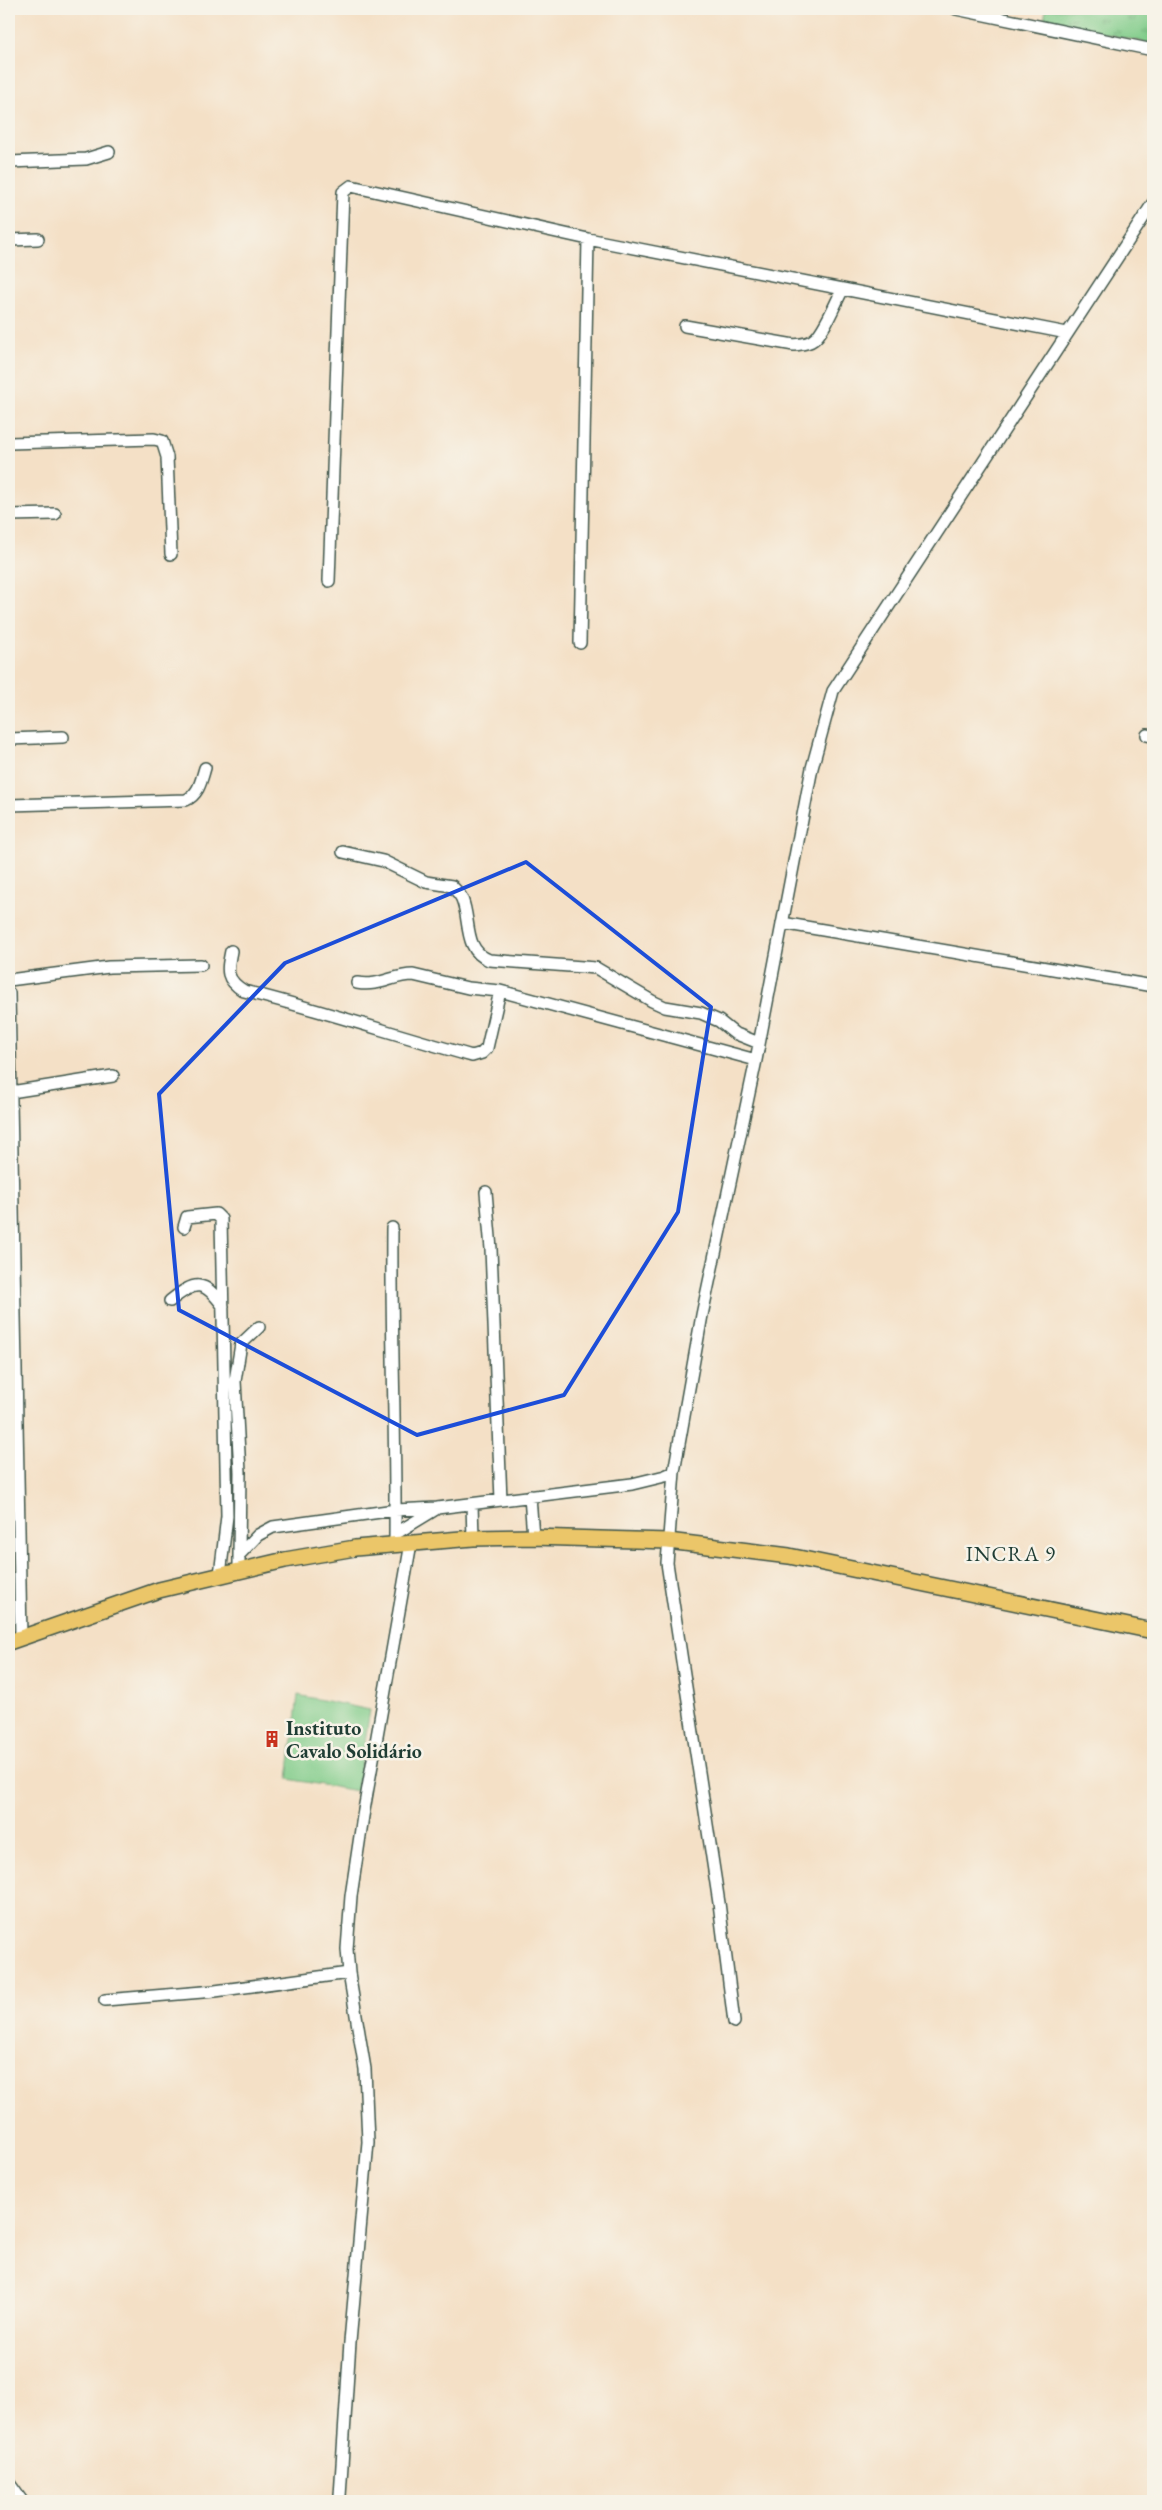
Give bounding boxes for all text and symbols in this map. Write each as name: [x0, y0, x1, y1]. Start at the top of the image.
district label: INCRA 9: [966, 1540, 1056, 1567]
place label: Instituto Cavalo Solidário: [286, 1715, 422, 1764]
building icon: Instituto Cavalo Solidário: [262, 1729, 282, 1749]

